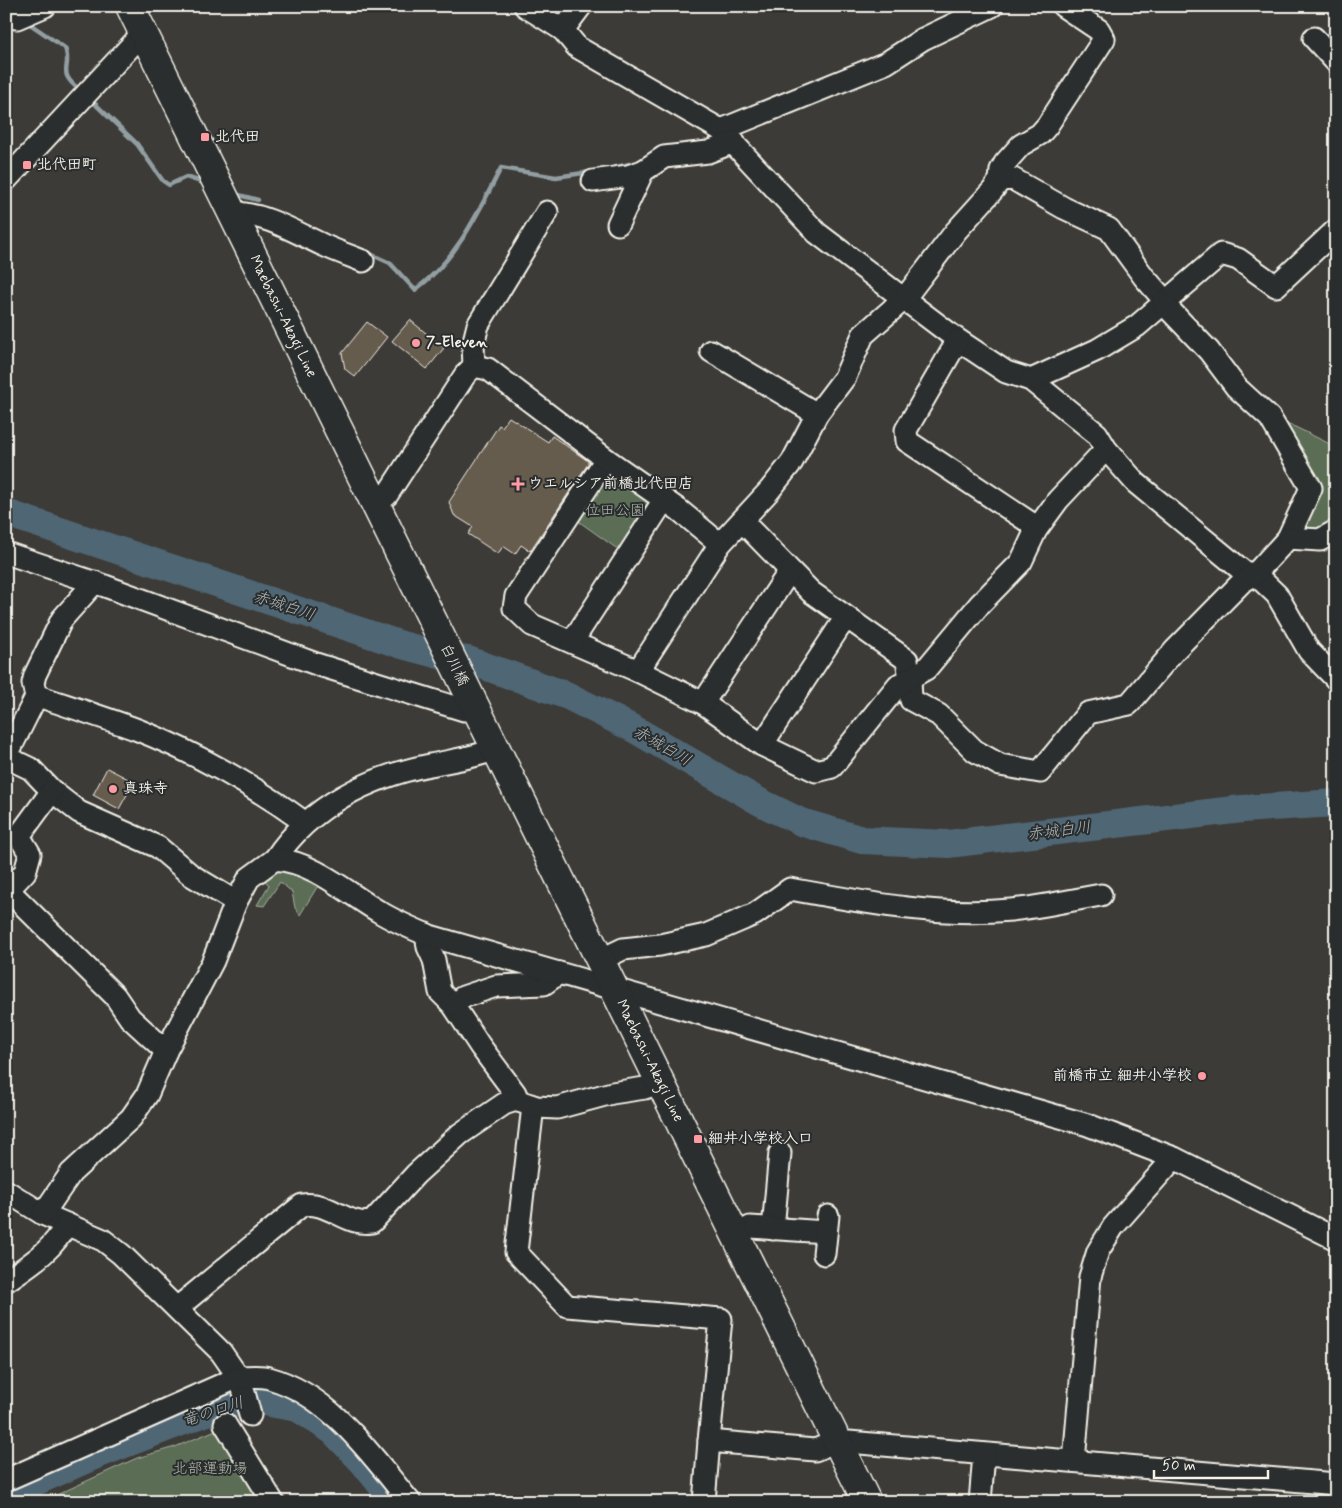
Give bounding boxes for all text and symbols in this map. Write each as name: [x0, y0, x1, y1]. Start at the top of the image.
place label: 北代田: [215, 127, 260, 147]
marker: 北代田: [199, 131, 211, 143]
place label: 北代田町: [37, 155, 97, 175]
marker: 北代田町: [21, 159, 33, 171]
street label: Maebashi-Akagi Line: [244, 252, 322, 381]
place label: 7-Eleven: [426, 333, 488, 353]
marker: 7-Eleven: [410, 337, 422, 349]
place label: ウエルシア前橋北代田店: [528, 474, 693, 494]
marker: ウエルシア前橋北代田店: [512, 478, 524, 490]
park label: 位田公園: [585, 501, 645, 521]
water label: 赤城白川: [250, 586, 318, 626]
street label: 白川橋: [435, 640, 473, 690]
water label: 赤城白川: [629, 721, 695, 771]
place label: 真珠寺: [123, 779, 168, 799]
marker: 真珠寺: [107, 783, 119, 795]
water label: 赤城白川: [1026, 817, 1092, 845]
street label: Maebashi-Akagi Line: [611, 996, 688, 1126]
place label: 前橋市立 細井小学校: [1053, 1066, 1192, 1086]
marker: 前橋市立 細井小学校: [1196, 1070, 1208, 1082]
place label: 細井小学校入口: [708, 1129, 813, 1149]
marker: 細井小学校入口: [692, 1133, 704, 1145]
water label: 竜の口川: [179, 1392, 247, 1432]
scale bar: [1154, 1448, 1268, 1480]
text: 50 m: [1162, 1456, 1196, 1476]
park label: 北部運動場: [172, 1459, 248, 1479]

